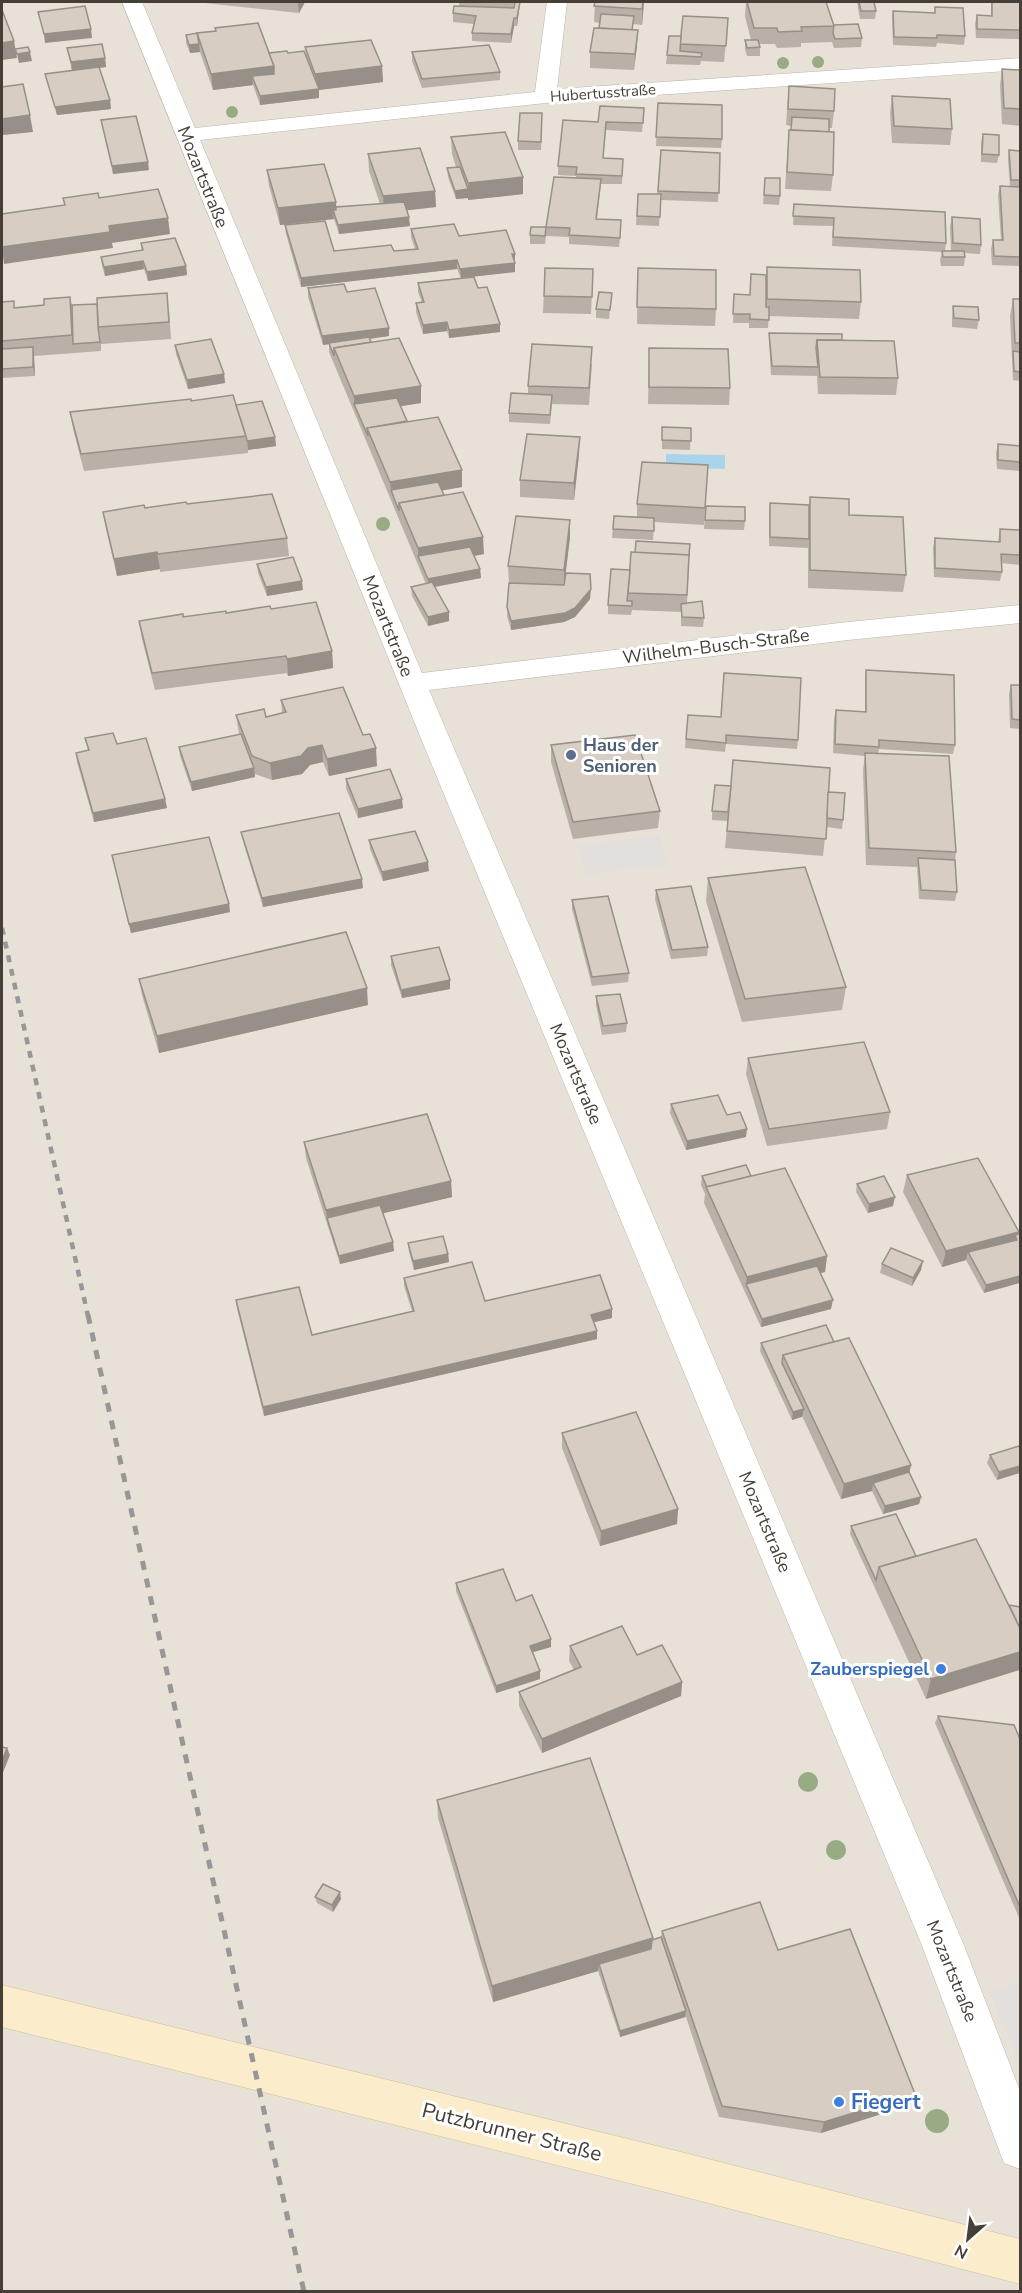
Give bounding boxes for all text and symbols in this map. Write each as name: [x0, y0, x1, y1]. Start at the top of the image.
street label: Hubertusstraße: [549, 79, 657, 107]
street label: Mozartstraße: [172, 123, 234, 231]
street label: Mozartstraße: [357, 572, 419, 680]
street label: Wilhelm-Busch-Straße: [621, 623, 811, 669]
place label: Haus der Senioren: [583, 733, 658, 778]
marker: Haus der Senioren: [564, 748, 578, 762]
street label: Mozartstraße: [544, 1020, 608, 1128]
street label: Mozartstraße: [733, 1468, 797, 1576]
place label: Zauberspiegel: [810, 1657, 929, 1681]
marker: Zauberspiegel: [934, 1662, 948, 1676]
street label: Mozartstraße: [921, 1917, 983, 2025]
place label: Fiegert: [851, 2088, 921, 2116]
marker: Fiegert: [832, 2095, 846, 2109]
street label: Putzbrunner Straße: [419, 2096, 605, 2168]
north arrow: [938, 2209, 998, 2269]
text: N: [951, 2239, 972, 2264]

